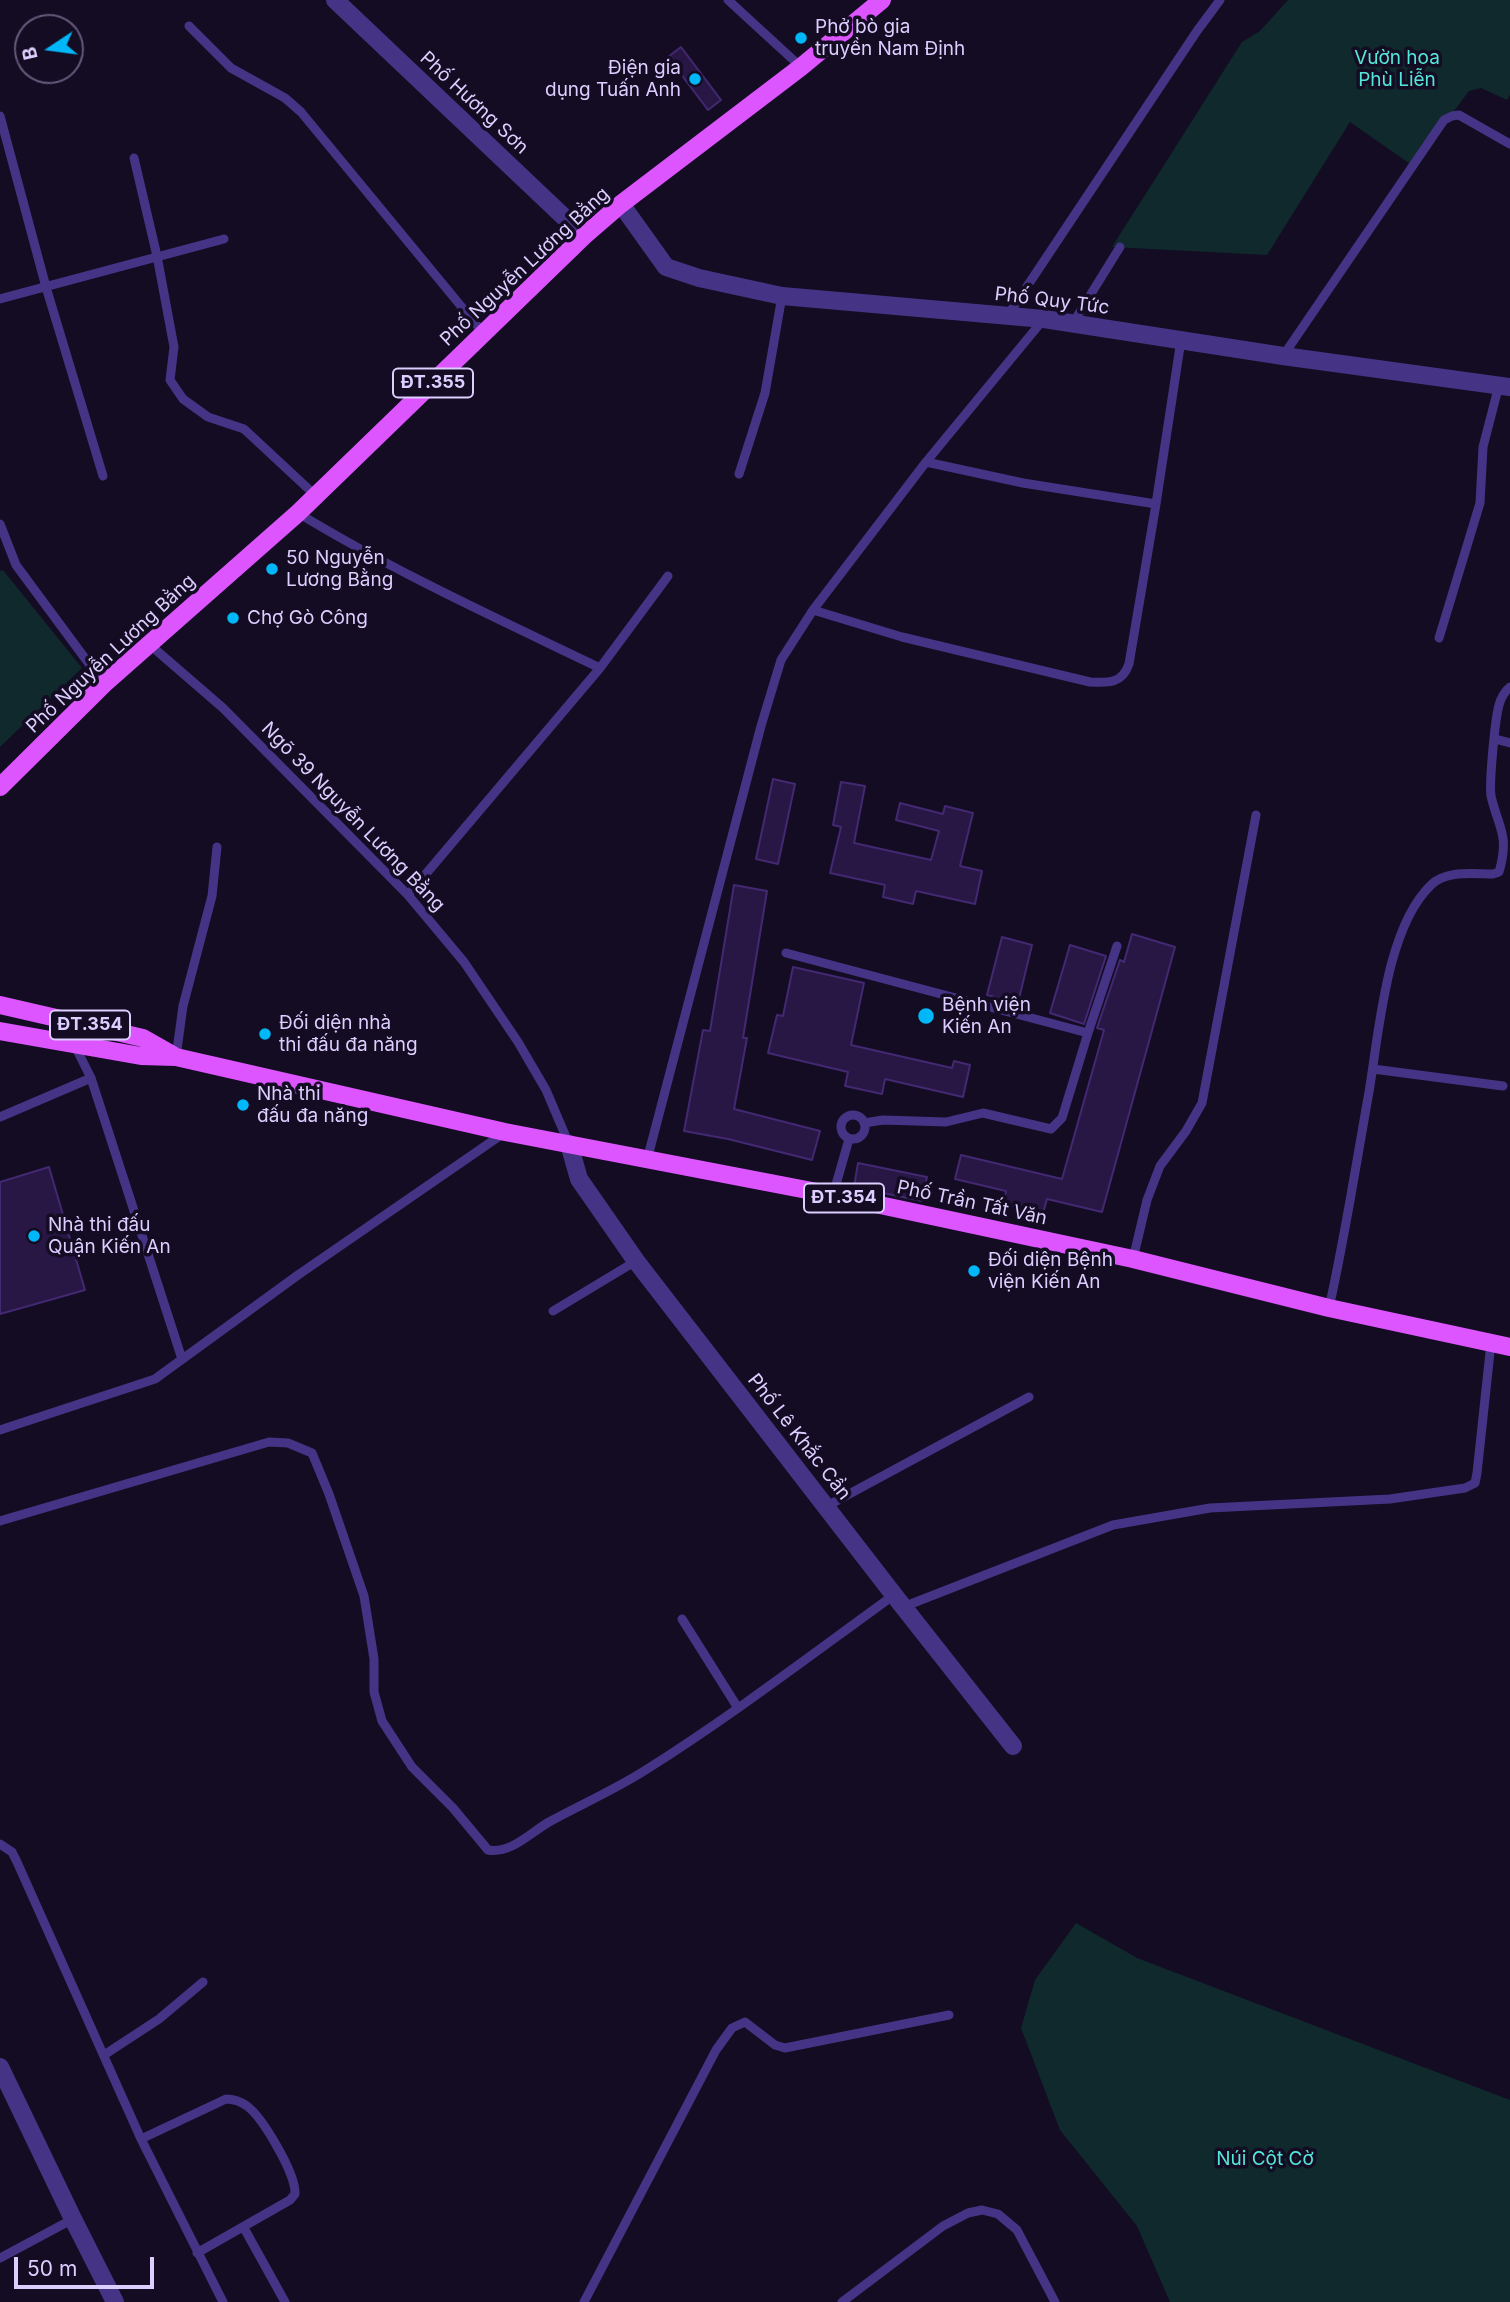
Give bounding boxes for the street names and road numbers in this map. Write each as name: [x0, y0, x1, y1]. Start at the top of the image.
street label: Phố Hương Sơn: [415, 47, 533, 159]
street label: Phố Nguyễn Lương Bằng: [436, 183, 614, 351]
street label: Phố Quy Tức: [993, 283, 1111, 319]
road number: ĐT.355: [393, 368, 473, 398]
street label: Phố Nguyễn Lương Bằng: [22, 570, 200, 738]
street label: Ngõ 39 Nguyễn Lương Bằng: [257, 718, 449, 916]
road number: ĐT.354: [50, 1010, 130, 1040]
street label: Phố Trần Tất Văn: [895, 1176, 1049, 1230]
road number: ĐT.354: [804, 1184, 884, 1212]
street label: Phố Lê Khắc Cần: [743, 1369, 855, 1505]

